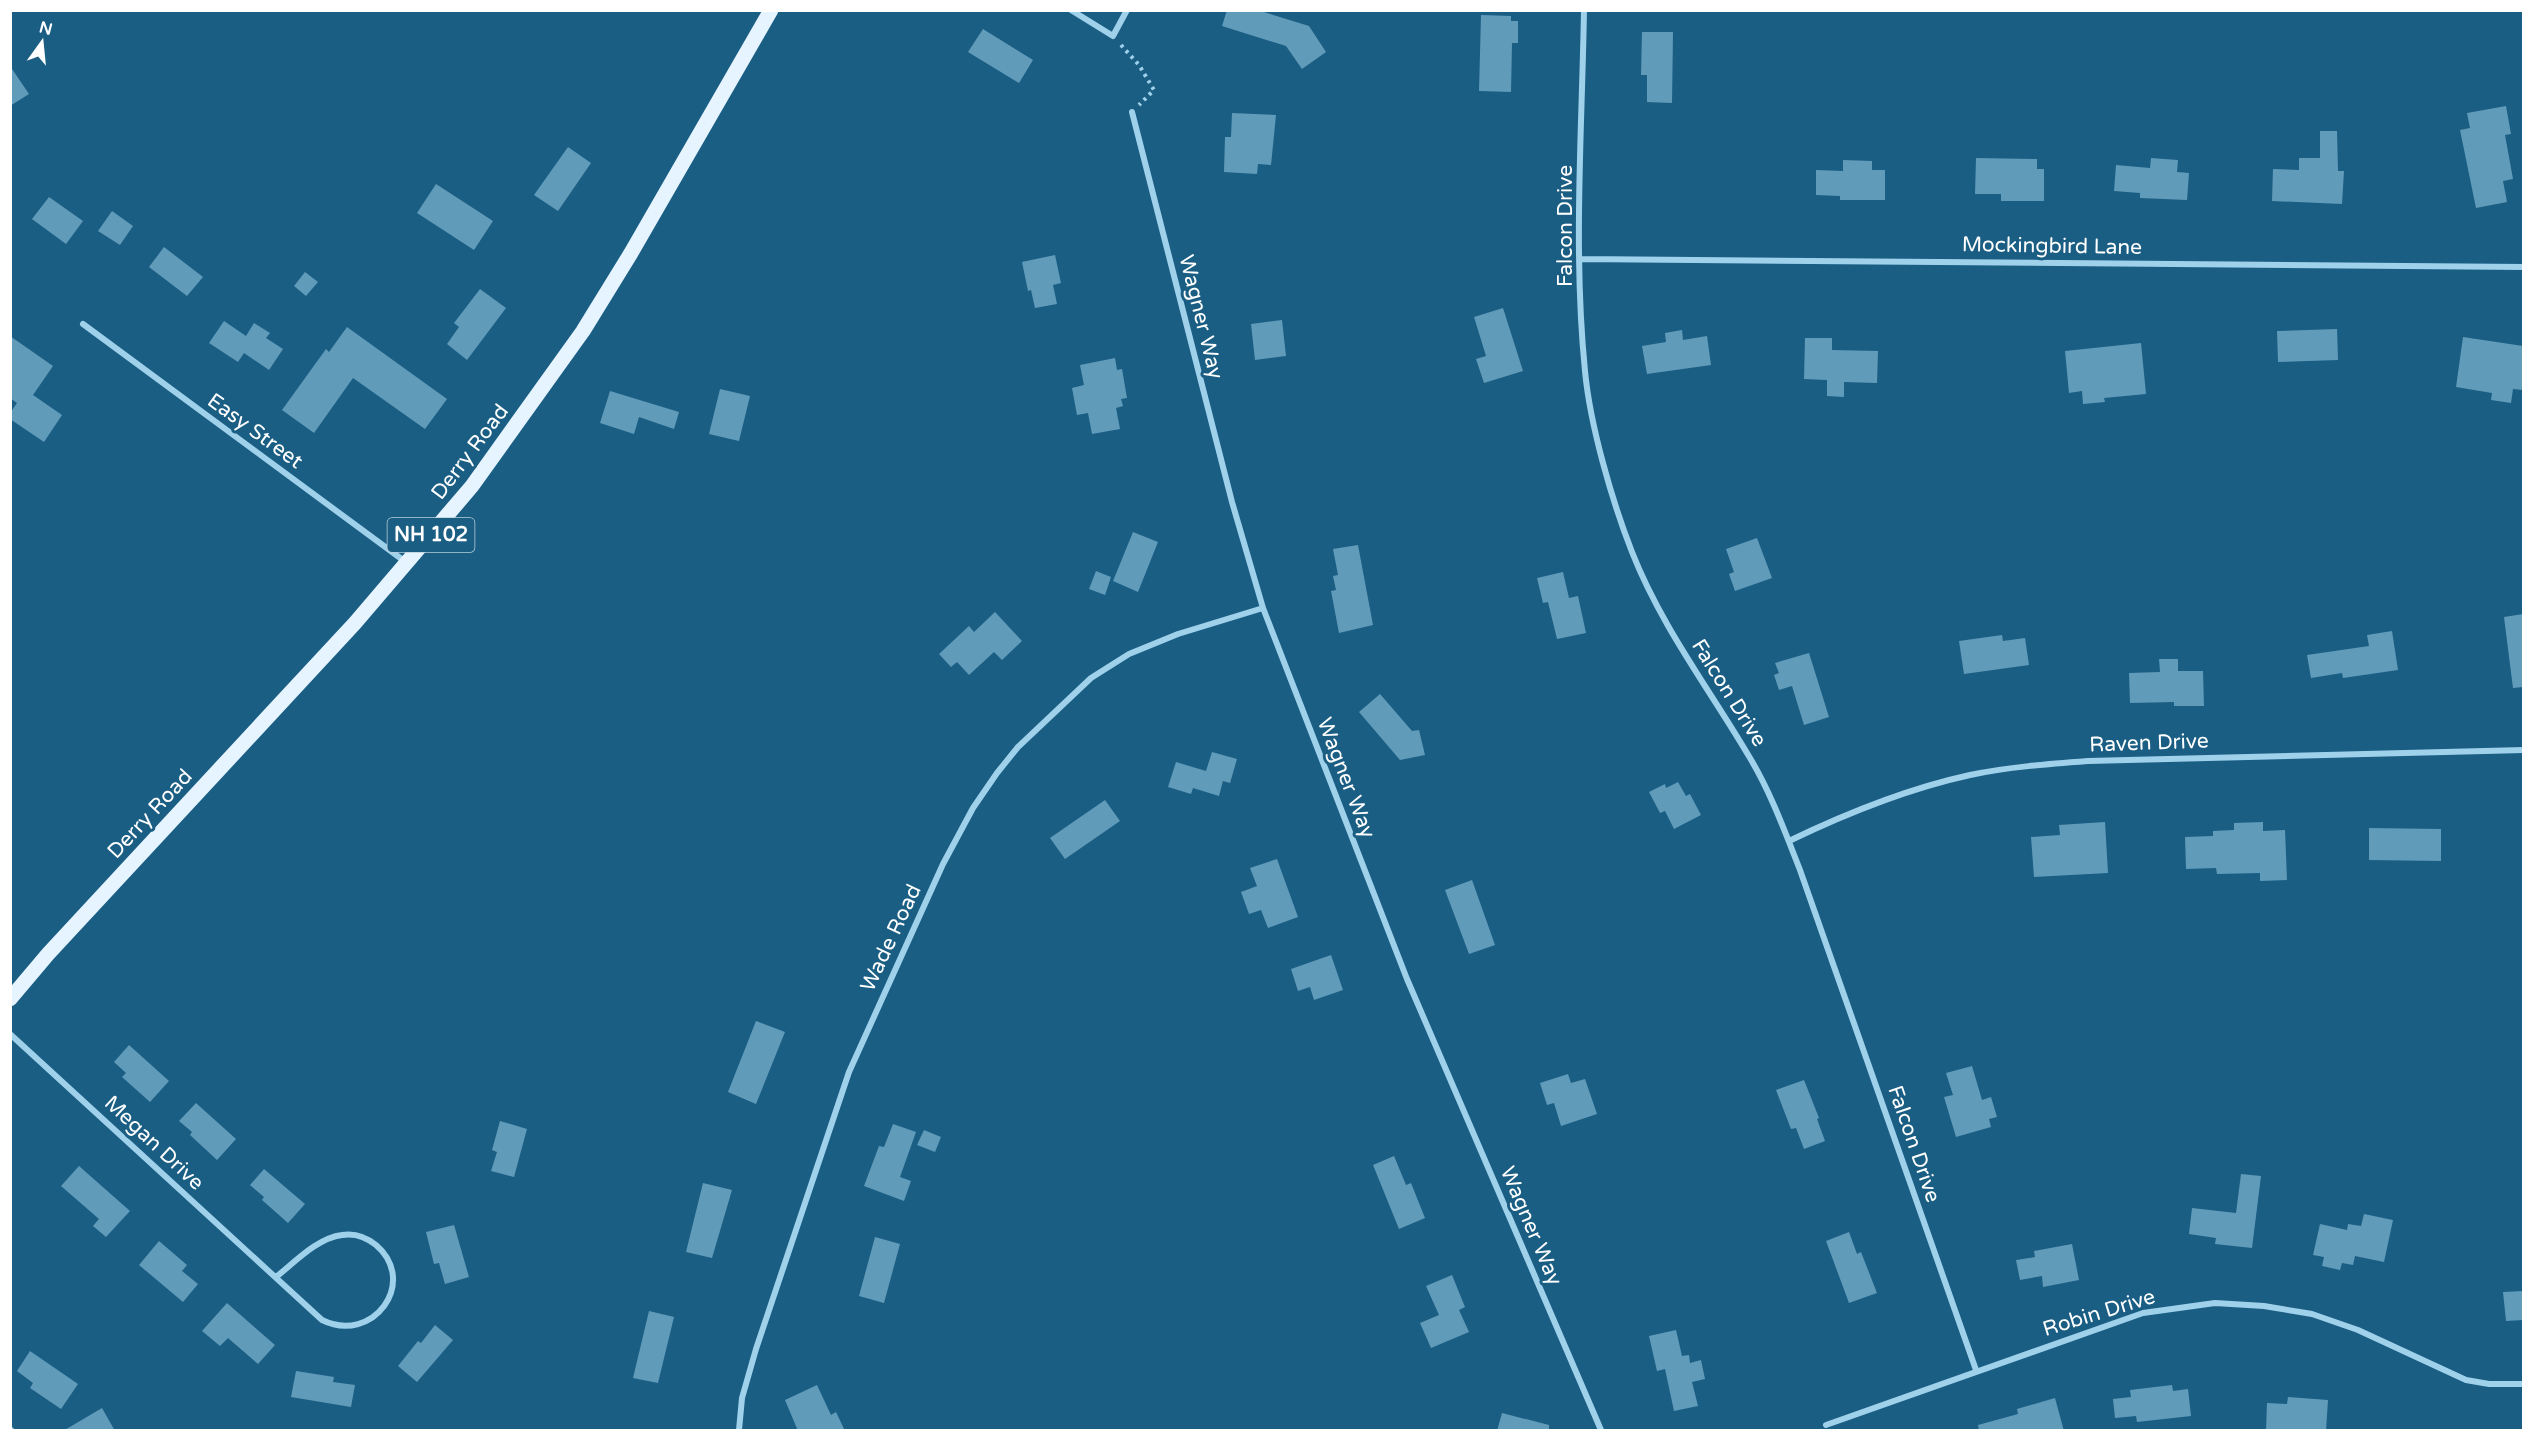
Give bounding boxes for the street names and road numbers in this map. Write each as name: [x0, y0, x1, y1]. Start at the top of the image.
street label: Falcon Drive: [1553, 165, 1578, 287]
street label: Mockingbird Lane: [1962, 232, 2142, 260]
street label: Wagner Way: [1174, 252, 1228, 382]
street label: Easy Street: [202, 388, 308, 474]
street label: Derry Road: [426, 399, 514, 505]
road number: NH 102: [388, 518, 474, 552]
street label: Falcon Drive: [1686, 635, 1772, 751]
street label: Wagner Way: [1312, 714, 1380, 842]
street label: Raven Drive: [2089, 728, 2209, 758]
street label: Derry Road: [102, 764, 198, 864]
street label: Wade Road: [855, 880, 927, 996]
street label: Falcon Drive: [1882, 1082, 1946, 1206]
street label: Megan Drive: [99, 1091, 209, 1195]
street label: Wagner Way: [1495, 1163, 1567, 1289]
street label: Robin Drive: [2040, 1284, 2158, 1342]

